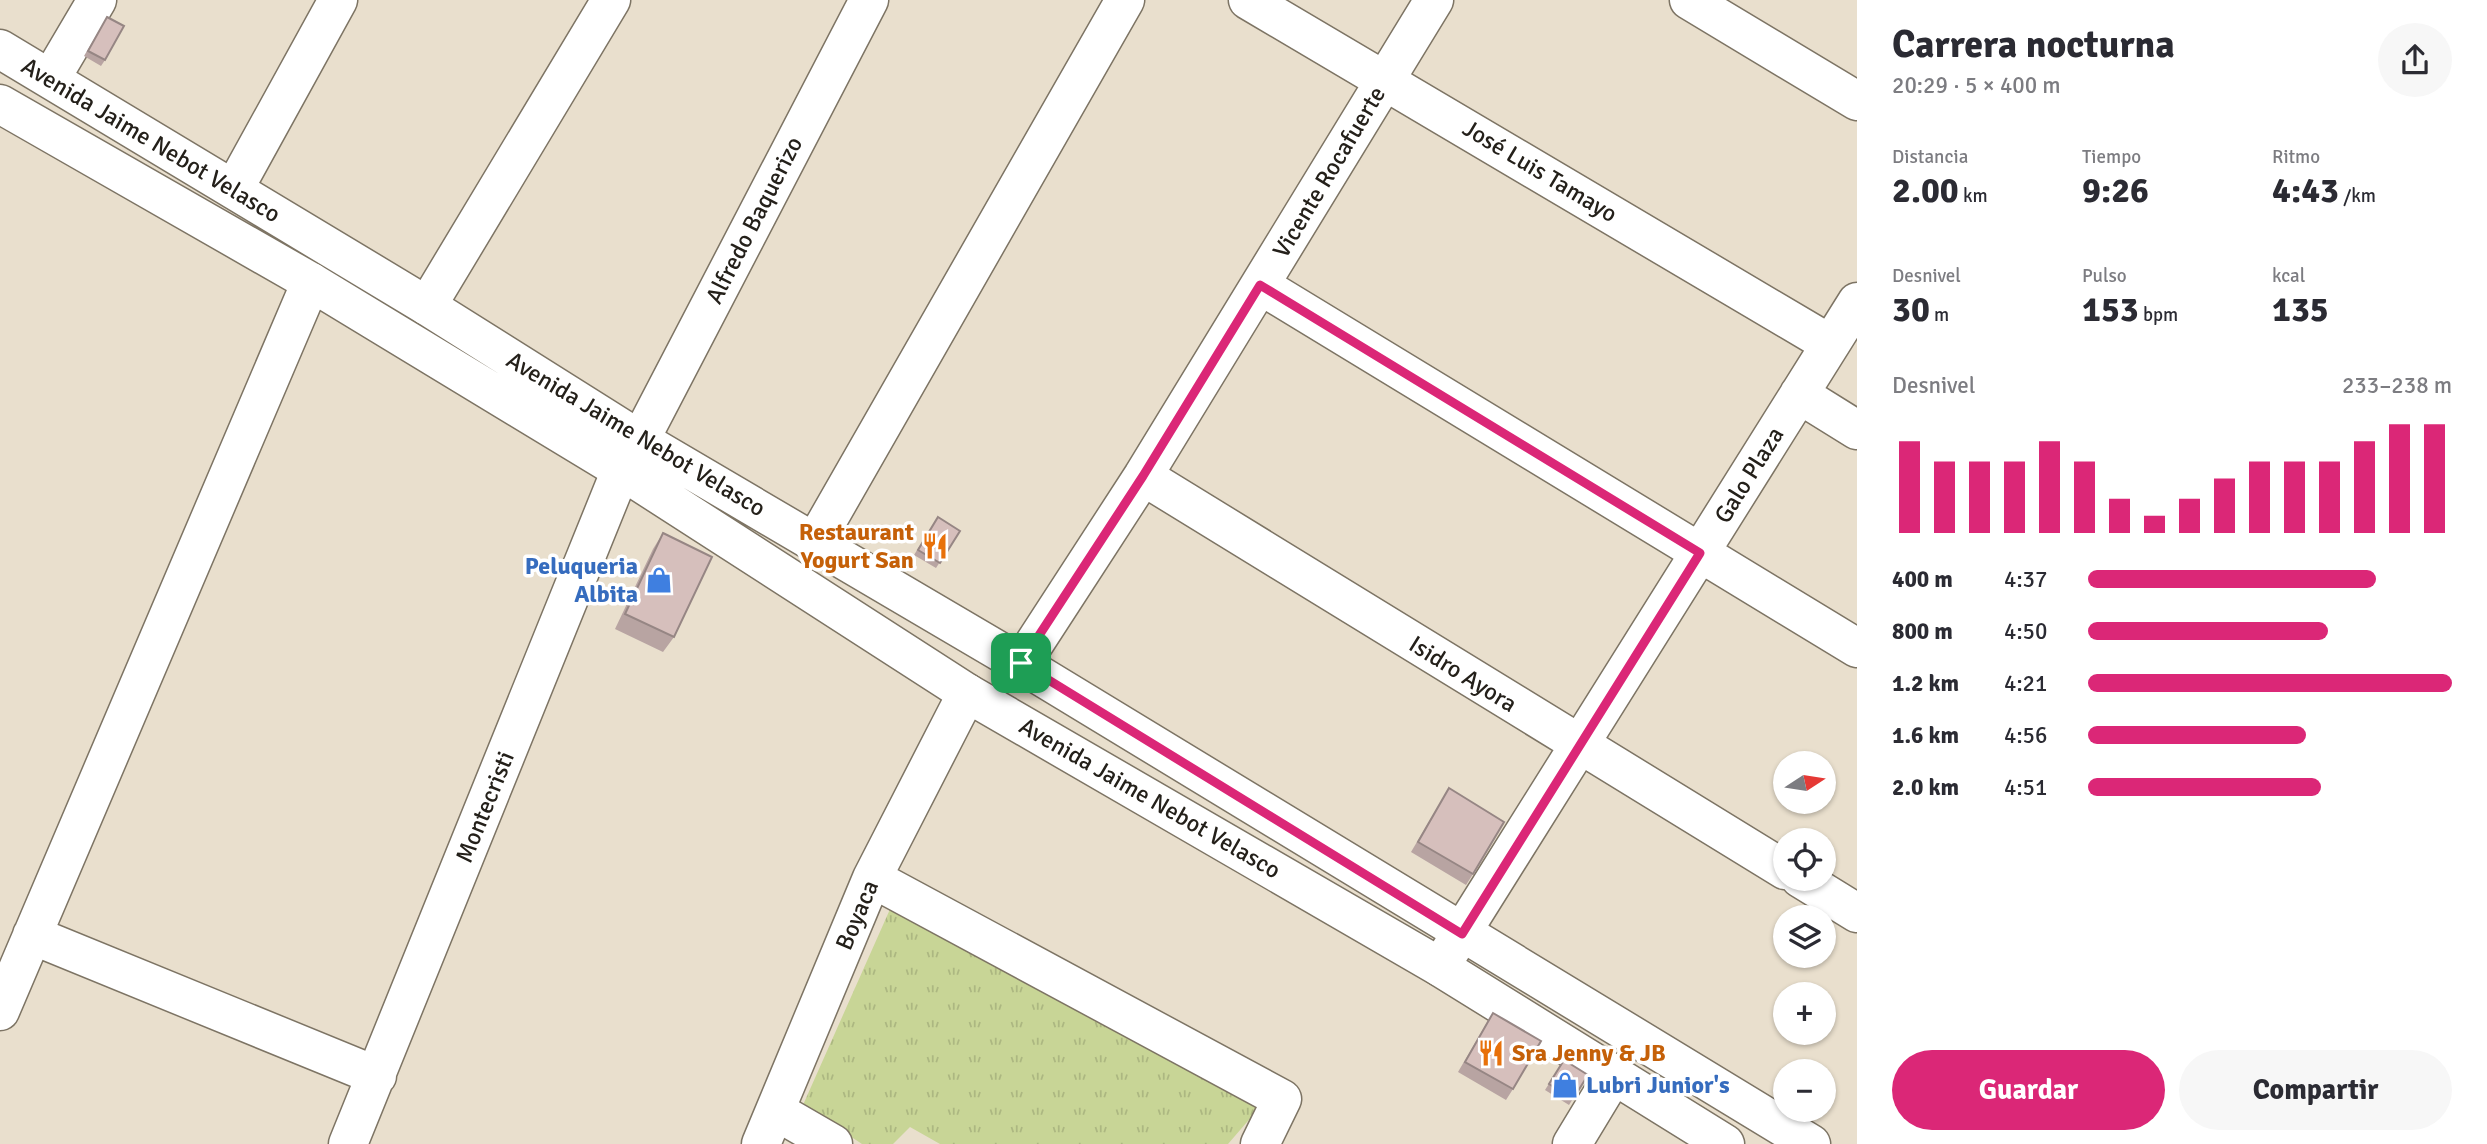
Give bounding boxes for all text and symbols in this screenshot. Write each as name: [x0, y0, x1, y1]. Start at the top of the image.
text: Carrera nocturna: [1892, 21, 2175, 68]
button: share: [2378, 23, 2452, 97]
street label: Avenida Jaime Nebot Velasco: [16, 51, 286, 229]
text: 20:29 · 5 × 400 m: [1892, 71, 2061, 100]
street label: Vicente Rocafuerte: [1266, 81, 1392, 263]
street label: José Luis Tamayo: [1457, 113, 1623, 229]
street label: Alfredo Baquerizo: [699, 131, 809, 309]
text: Distancia: [1892, 145, 1968, 169]
text: Tiempo: [2082, 145, 2141, 169]
text: Ritmo: [2272, 145, 2320, 169]
text: 2.00: [1892, 169, 1959, 212]
text: 9:26: [2082, 169, 2149, 212]
text: 4:43: [2272, 169, 2339, 212]
text: km: [1959, 184, 1988, 208]
text: /km: [2339, 184, 2376, 208]
text: Desnivel: [1892, 264, 1961, 288]
text: Pulso: [2082, 264, 2127, 288]
text: kcal: [2272, 264, 2305, 288]
text: 30: [1892, 288, 1930, 331]
text: 153: [2082, 288, 2139, 331]
text: 135: [2272, 288, 2329, 331]
text: m: [1930, 303, 1949, 327]
text: bpm: [2139, 303, 2178, 327]
street label: Avenida Jaime Nebot Velasco: [501, 345, 771, 523]
text: Desnivel: [1892, 371, 1975, 400]
text: 233–238 m: [2342, 371, 2452, 400]
street label: Galo Plaza: [1708, 421, 1790, 529]
place label: Restaurant Yogurt San: [799, 517, 914, 575]
restaurant icon: Restaurant Yogurt San: [920, 531, 950, 561]
place label: Peluqueria Albita: [525, 551, 638, 609]
shop icon: Peluqueria Albita: [644, 565, 674, 595]
text: 400 m: [1892, 565, 1953, 594]
text: 4:37: [2004, 565, 2047, 594]
text: 800 m: [1892, 617, 1953, 646]
text: 4:50: [2004, 617, 2047, 646]
street label: Isidro Ayora: [1404, 629, 1522, 719]
pin: [991, 633, 1051, 693]
icon: arrive: [1002, 644, 1040, 682]
text: 1.2 km: [1892, 669, 1959, 698]
text: 4:21: [2004, 669, 2047, 698]
street label: Avenida Jaime Nebot Velasco: [1014, 711, 1286, 885]
text: 1.6 km: [1892, 721, 1959, 750]
text: 4:56: [2004, 721, 2047, 750]
street label: Montecristi: [449, 747, 521, 867]
north arrow: [1773, 751, 1836, 814]
map controls: [1773, 751, 1836, 1122]
text: 2.0 km: [1892, 773, 1959, 802]
text: 4:51: [2004, 773, 2047, 802]
button: locate: [1773, 828, 1836, 891]
street label: Boyaca: [829, 875, 885, 955]
button: layers: [1773, 905, 1836, 968]
button: +: [1773, 982, 1836, 1045]
restaurant icon: Sra Jenny & JB: [1476, 1038, 1506, 1068]
place label: Sra Jenny & JB: [1512, 1038, 1666, 1068]
button: Guardar: [1892, 1050, 2165, 1130]
button: Compartir: [2179, 1050, 2452, 1130]
button: −: [1773, 1059, 1836, 1122]
shop icon: Lubri Junior's: [1550, 1070, 1580, 1100]
place label: Lubri Junior's: [1586, 1070, 1730, 1100]

